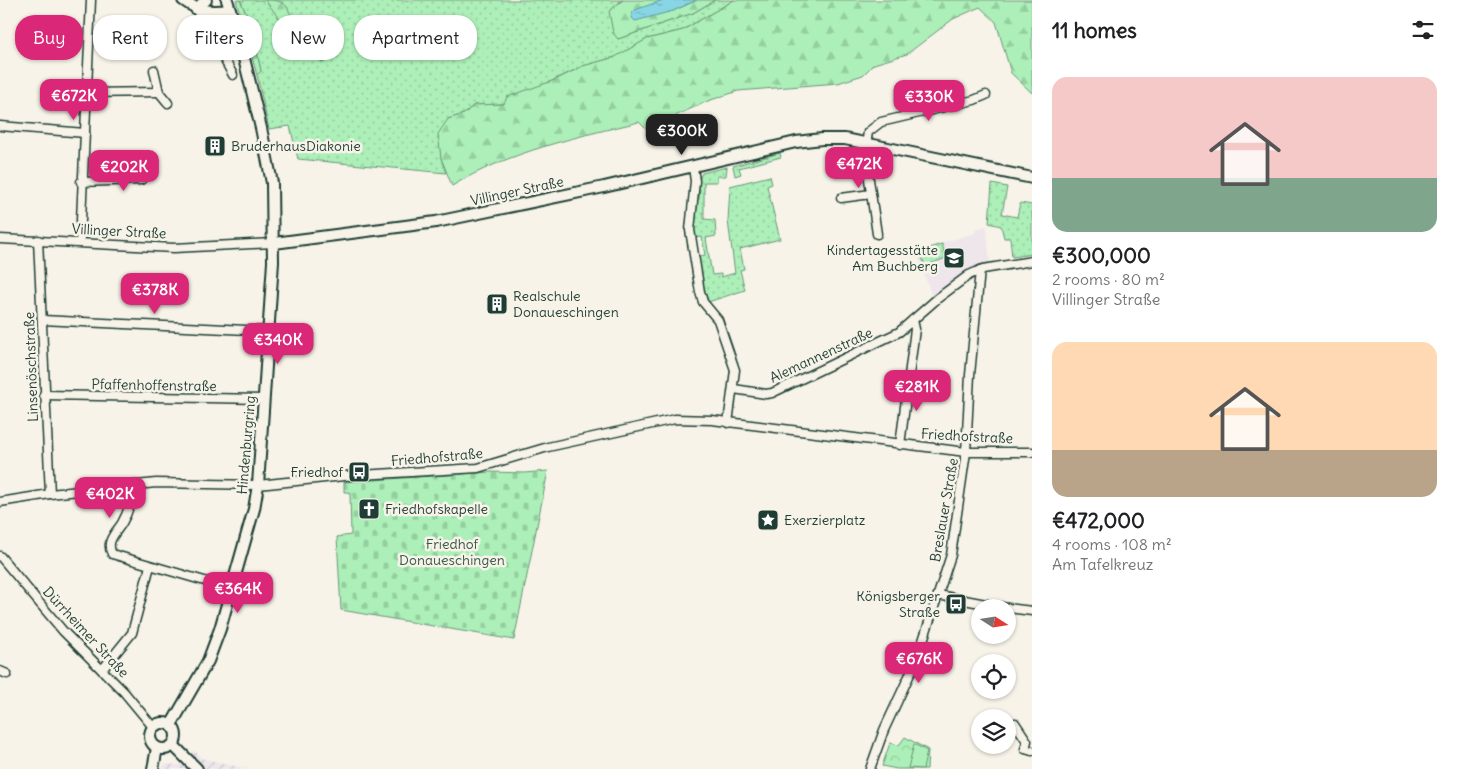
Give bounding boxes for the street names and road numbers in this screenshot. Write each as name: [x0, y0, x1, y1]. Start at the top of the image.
street label: Villinger Straße: [469, 172, 565, 210]
street label: Villinger Straße: [71, 220, 167, 242]
street label: Linsenöschstraße: [20, 312, 42, 422]
street label: Alemannenstraße: [767, 323, 875, 387]
street label: Pfaffenhoffenstraße: [91, 375, 217, 395]
street label: Hindenburgring: [233, 395, 259, 495]
street label: Friedhofstraße: [920, 425, 1014, 447]
street label: Friedhofstraße: [390, 444, 484, 470]
street label: Breslauer Straße: [926, 457, 962, 563]
street label: Dürrheimer Straße: [39, 583, 133, 681]

